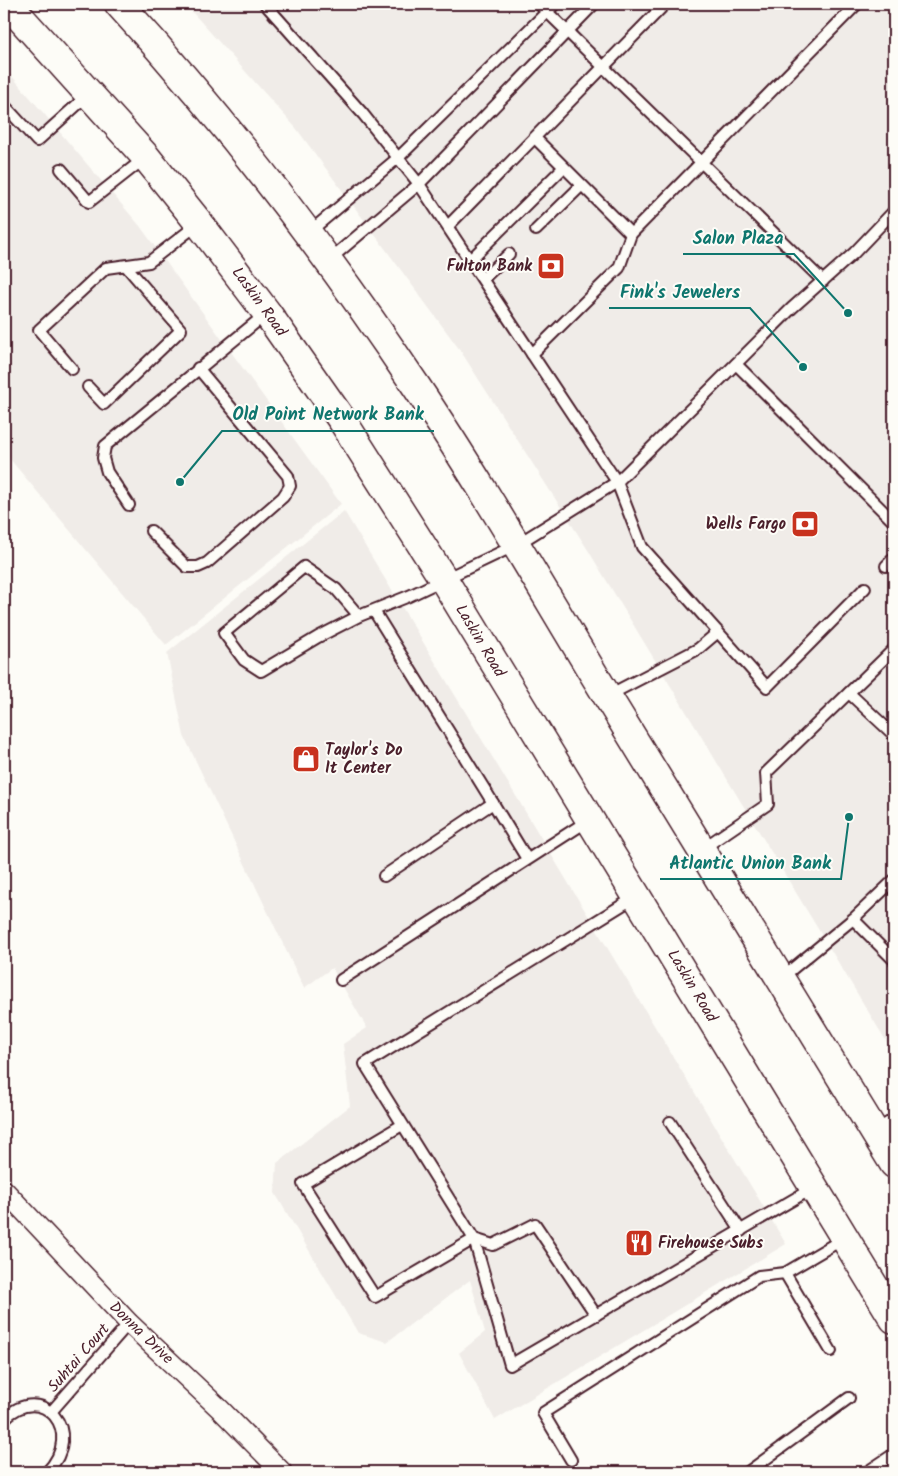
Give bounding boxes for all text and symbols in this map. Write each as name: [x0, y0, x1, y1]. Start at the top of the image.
callout: Salon Plaza: [683, 221, 794, 254]
text: Salon Plaza: [693, 225, 783, 254]
bank icon: Fulton Bank: [536, 251, 566, 281]
place label: Fulton Bank: [447, 254, 533, 279]
street label: Laskin Road: [225, 262, 294, 343]
callout: Fink's Jewelers: [609, 275, 750, 308]
text: Fink's Jewelers: [620, 279, 741, 308]
callout: Old Point Network Bank: [222, 398, 434, 431]
text: Old Point Network Bank: [232, 401, 425, 430]
bank icon: Wells Fargo: [790, 509, 820, 539]
place label: Wells Fargo: [706, 512, 786, 537]
street label: Laskin Road: [448, 600, 512, 683]
place label: Taylor's Do It Center: [325, 738, 403, 781]
shop icon: Taylor's Do It Center: [291, 744, 321, 774]
callout: Atlantic Union Bank: [660, 846, 841, 879]
text: Atlantic Union Bank: [669, 850, 832, 879]
street label: Laskin Road: [660, 945, 724, 1028]
restaurant icon: Firehouse Subs: [624, 1228, 654, 1258]
place label: Firehouse Subs: [658, 1231, 764, 1256]
street label: Donna Drive: [103, 1296, 179, 1370]
street label: Suhtai Court: [42, 1317, 117, 1398]

